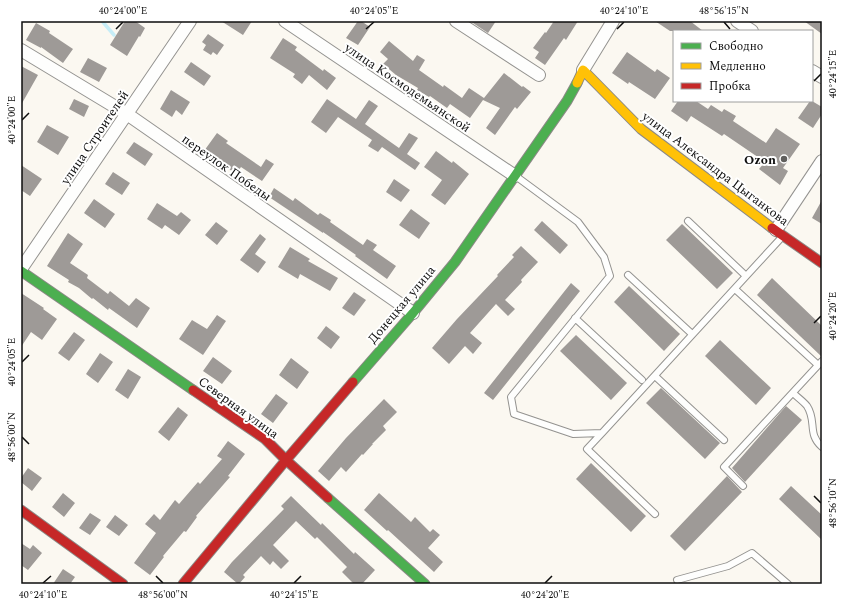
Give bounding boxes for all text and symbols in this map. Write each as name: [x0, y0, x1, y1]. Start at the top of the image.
text: 40°24'00"E: [99, 3, 147, 19]
text: 40°24'05"E: [350, 3, 398, 19]
text: 40°24'10"E: [600, 3, 648, 19]
text: 48°56'15"N: [699, 3, 749, 19]
legend: [673, 30, 813, 102]
street label: улица Космодемьянской: [339, 37, 475, 138]
text: Свободно: [709, 37, 763, 56]
text: 40°24'15"E: [825, 50, 841, 98]
text: Медленно: [709, 57, 766, 76]
text: Пробка: [709, 77, 751, 96]
street label: улица Строителей: [55, 86, 134, 190]
text: 40°24'00"E: [4, 96, 20, 144]
street label: улица Александра Цыганкова: [637, 106, 794, 231]
street label: переулок Победы: [177, 129, 275, 206]
place label: Ozon: [744, 150, 776, 170]
marker: Ozon: [779, 154, 789, 164]
street label: Донецкая улица: [363, 261, 441, 348]
text: 40°24'20"E: [825, 292, 841, 340]
text: 40°24'05"E: [4, 338, 20, 386]
street label: Северная улица: [194, 372, 283, 444]
text: 48°56'00"N: [4, 412, 20, 462]
text: 48°56'10"N: [825, 478, 841, 528]
text: 40°24'10"E: [19, 587, 67, 603]
text: 48°56'00"N: [138, 587, 188, 603]
text: 40°24'15"E: [270, 587, 318, 603]
text: 40°24'20"E: [521, 587, 569, 603]

